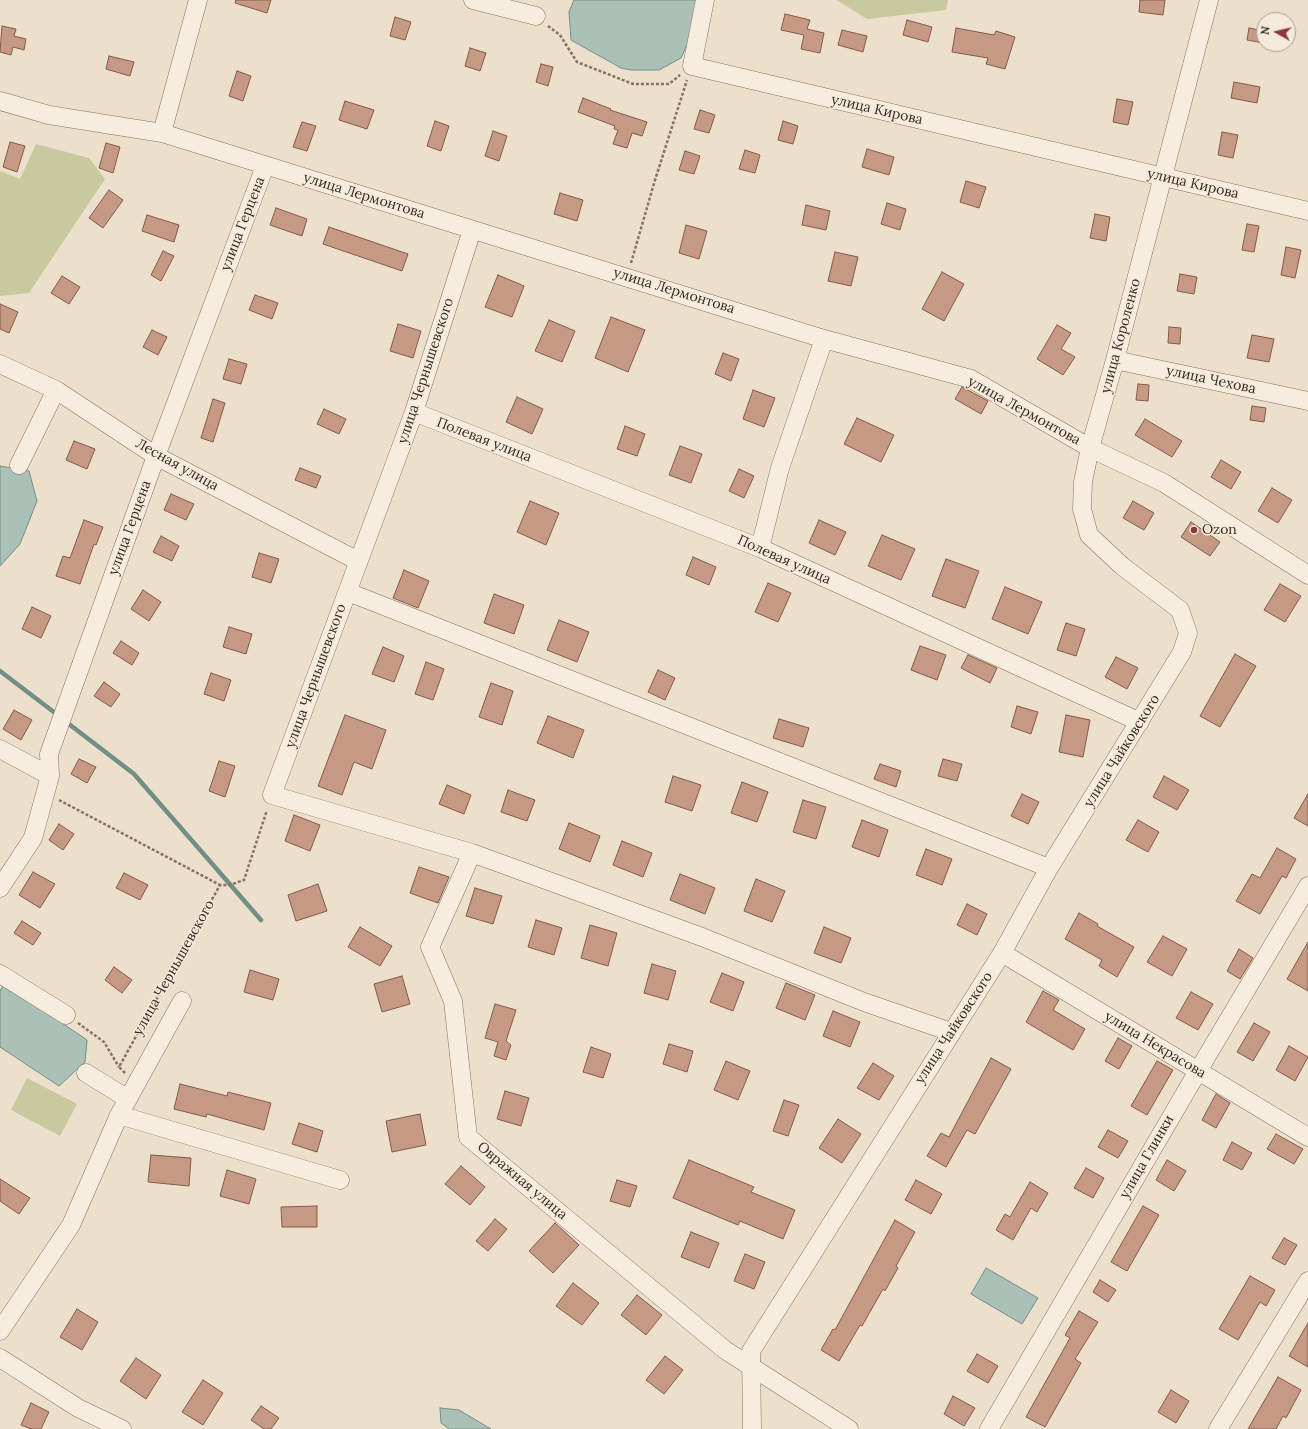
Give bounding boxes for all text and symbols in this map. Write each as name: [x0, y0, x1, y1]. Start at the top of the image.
north arrow: [1256, 12, 1296, 52]
text: N: [1258, 25, 1273, 36]
street label: улица Кирова: [830, 91, 924, 129]
street label: улица Кирова: [1146, 165, 1240, 203]
street label: улица Лермонтова: [301, 170, 427, 222]
street label: улица Герцена: [217, 174, 269, 274]
street label: улица Лермонтова: [611, 265, 737, 317]
street label: улица Короленко: [1098, 277, 1144, 395]
street label: улица Чернышевского: [394, 296, 458, 446]
street label: улица Чехова: [1165, 362, 1257, 398]
street label: улица Лермонтова: [965, 373, 1083, 449]
street label: Полевая улица: [434, 414, 534, 466]
street label: Лесная улица: [133, 435, 221, 495]
street label: улица Герцена: [105, 478, 155, 578]
place label: Ozon: [1202, 522, 1237, 538]
marker: Ozon: [1189, 525, 1199, 535]
street label: Полевая улица: [735, 532, 833, 588]
street label: улица Чернышевского: [282, 602, 350, 750]
street label: улица Чайковского: [1080, 691, 1164, 811]
street label: улица Чернышевского: [130, 897, 218, 1039]
street label: улица Чайковского: [912, 969, 996, 1087]
street label: улица Некрасова: [1101, 1008, 1209, 1082]
street label: улица Глинки: [1116, 1112, 1178, 1202]
street label: Овражная улица: [474, 1138, 570, 1224]

